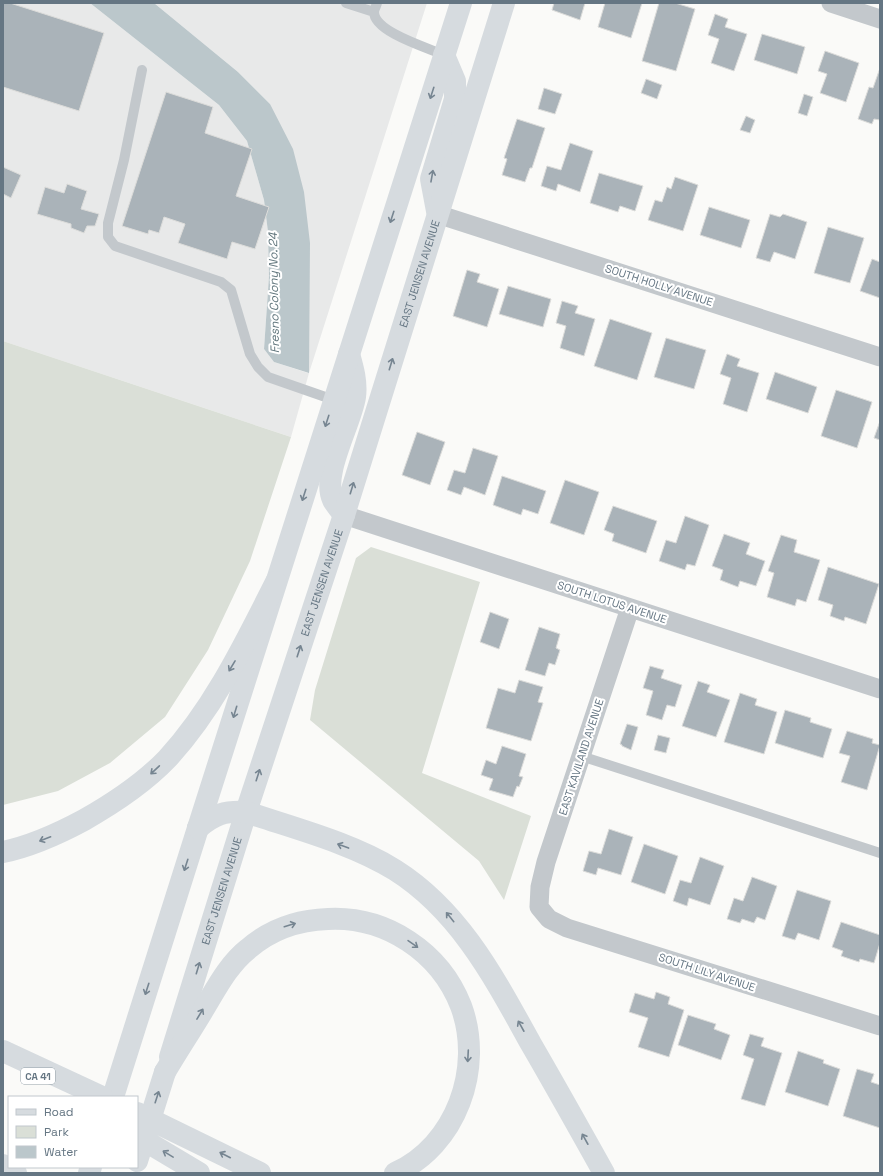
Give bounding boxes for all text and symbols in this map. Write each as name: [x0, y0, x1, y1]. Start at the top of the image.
one-way arrow: [428, 87, 435, 100]
one-way arrow: [429, 170, 437, 183]
one-way arrow: [388, 211, 395, 224]
street label: EAST JENSEN AVENUE: [396, 218, 443, 329]
water label: Fresno Colony No. 24: [265, 232, 283, 353]
street label: SOUTH HOLLY AVENUE: [603, 261, 715, 309]
one-way arrow: [388, 357, 395, 370]
one-way arrow: [323, 414, 330, 427]
one-way arrow: [349, 482, 356, 495]
one-way arrow: [299, 488, 307, 500]
street label: EAST JENSEN AVENUE: [298, 527, 346, 638]
street label: SOUTH LOTUS AVENUE: [556, 578, 668, 626]
one-way arrow: [295, 646, 303, 658]
one-way arrow: [227, 660, 235, 672]
street label: EAST KAVILAND AVENUE: [556, 697, 606, 817]
one-way arrow: [231, 705, 238, 718]
one-way arrow: [150, 765, 160, 775]
one-way arrow: [255, 768, 262, 781]
one-way arrow: [40, 835, 52, 843]
street label: EAST JENSEN AVENUE: [198, 835, 245, 946]
one-way arrow: [337, 842, 350, 849]
one-way arrow: [182, 859, 190, 871]
one-way arrow: [446, 912, 454, 923]
one-way arrow: [283, 921, 296, 928]
one-way arrow: [407, 940, 418, 948]
street label: SOUTH LILY AVENUE: [657, 950, 757, 994]
one-way arrow: [194, 962, 202, 974]
one-way arrow: [143, 983, 150, 996]
one-way arrow: [196, 1009, 205, 1020]
one-way arrow: [517, 1020, 525, 1032]
one-way arrow: [465, 1049, 472, 1062]
road number: CA 41: [21, 1068, 55, 1084]
one-way arrow: [154, 1091, 161, 1104]
legend: [8, 1096, 138, 1168]
text: Road: [44, 1104, 73, 1120]
text: Park: [44, 1124, 69, 1140]
one-way arrow: [581, 1133, 588, 1145]
text: Water: [44, 1144, 78, 1160]
one-way arrow: [162, 1150, 174, 1158]
one-way arrow: [220, 1151, 232, 1159]

